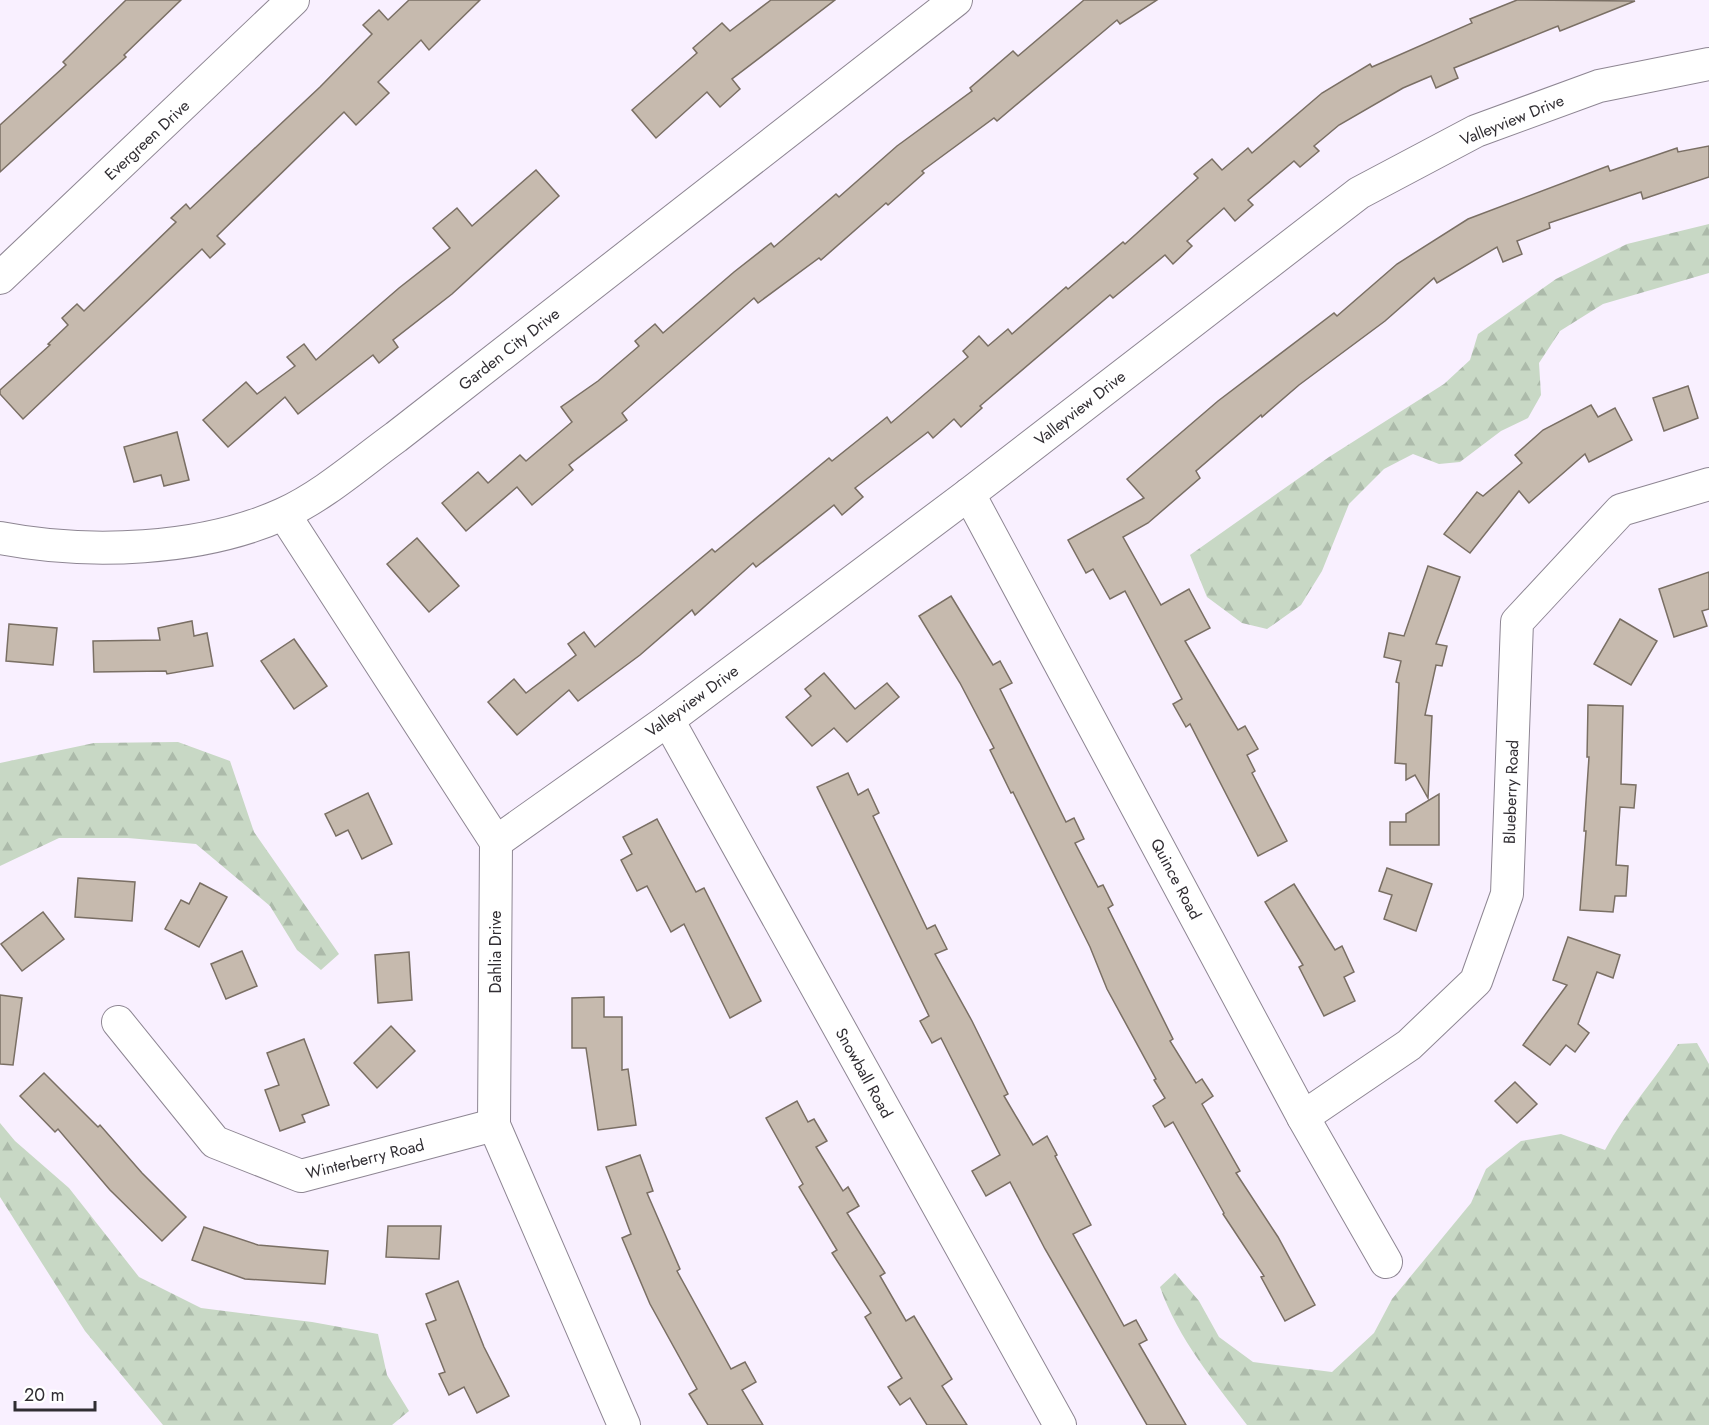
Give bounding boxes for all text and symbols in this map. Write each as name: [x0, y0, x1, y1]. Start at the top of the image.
street label: Valleyview Drive: [1457, 89, 1567, 151]
street label: Evergreen Drive: [99, 95, 195, 185]
street label: Garden City Drive: [454, 302, 564, 396]
street label: Valleyview Drive: [1030, 365, 1130, 451]
street label: Valleyview Drive: [641, 659, 743, 743]
street label: Blueberry Road: [1498, 739, 1524, 845]
street label: Quince Road: [1145, 834, 1207, 924]
street label: Dahlia Drive: [484, 911, 507, 993]
street label: Snowball Road: [830, 1024, 898, 1122]
street label: Winterberry Road: [303, 1133, 427, 1185]
scale bar: [15, 1374, 94, 1412]
text: 20 m: [24, 1382, 64, 1408]

